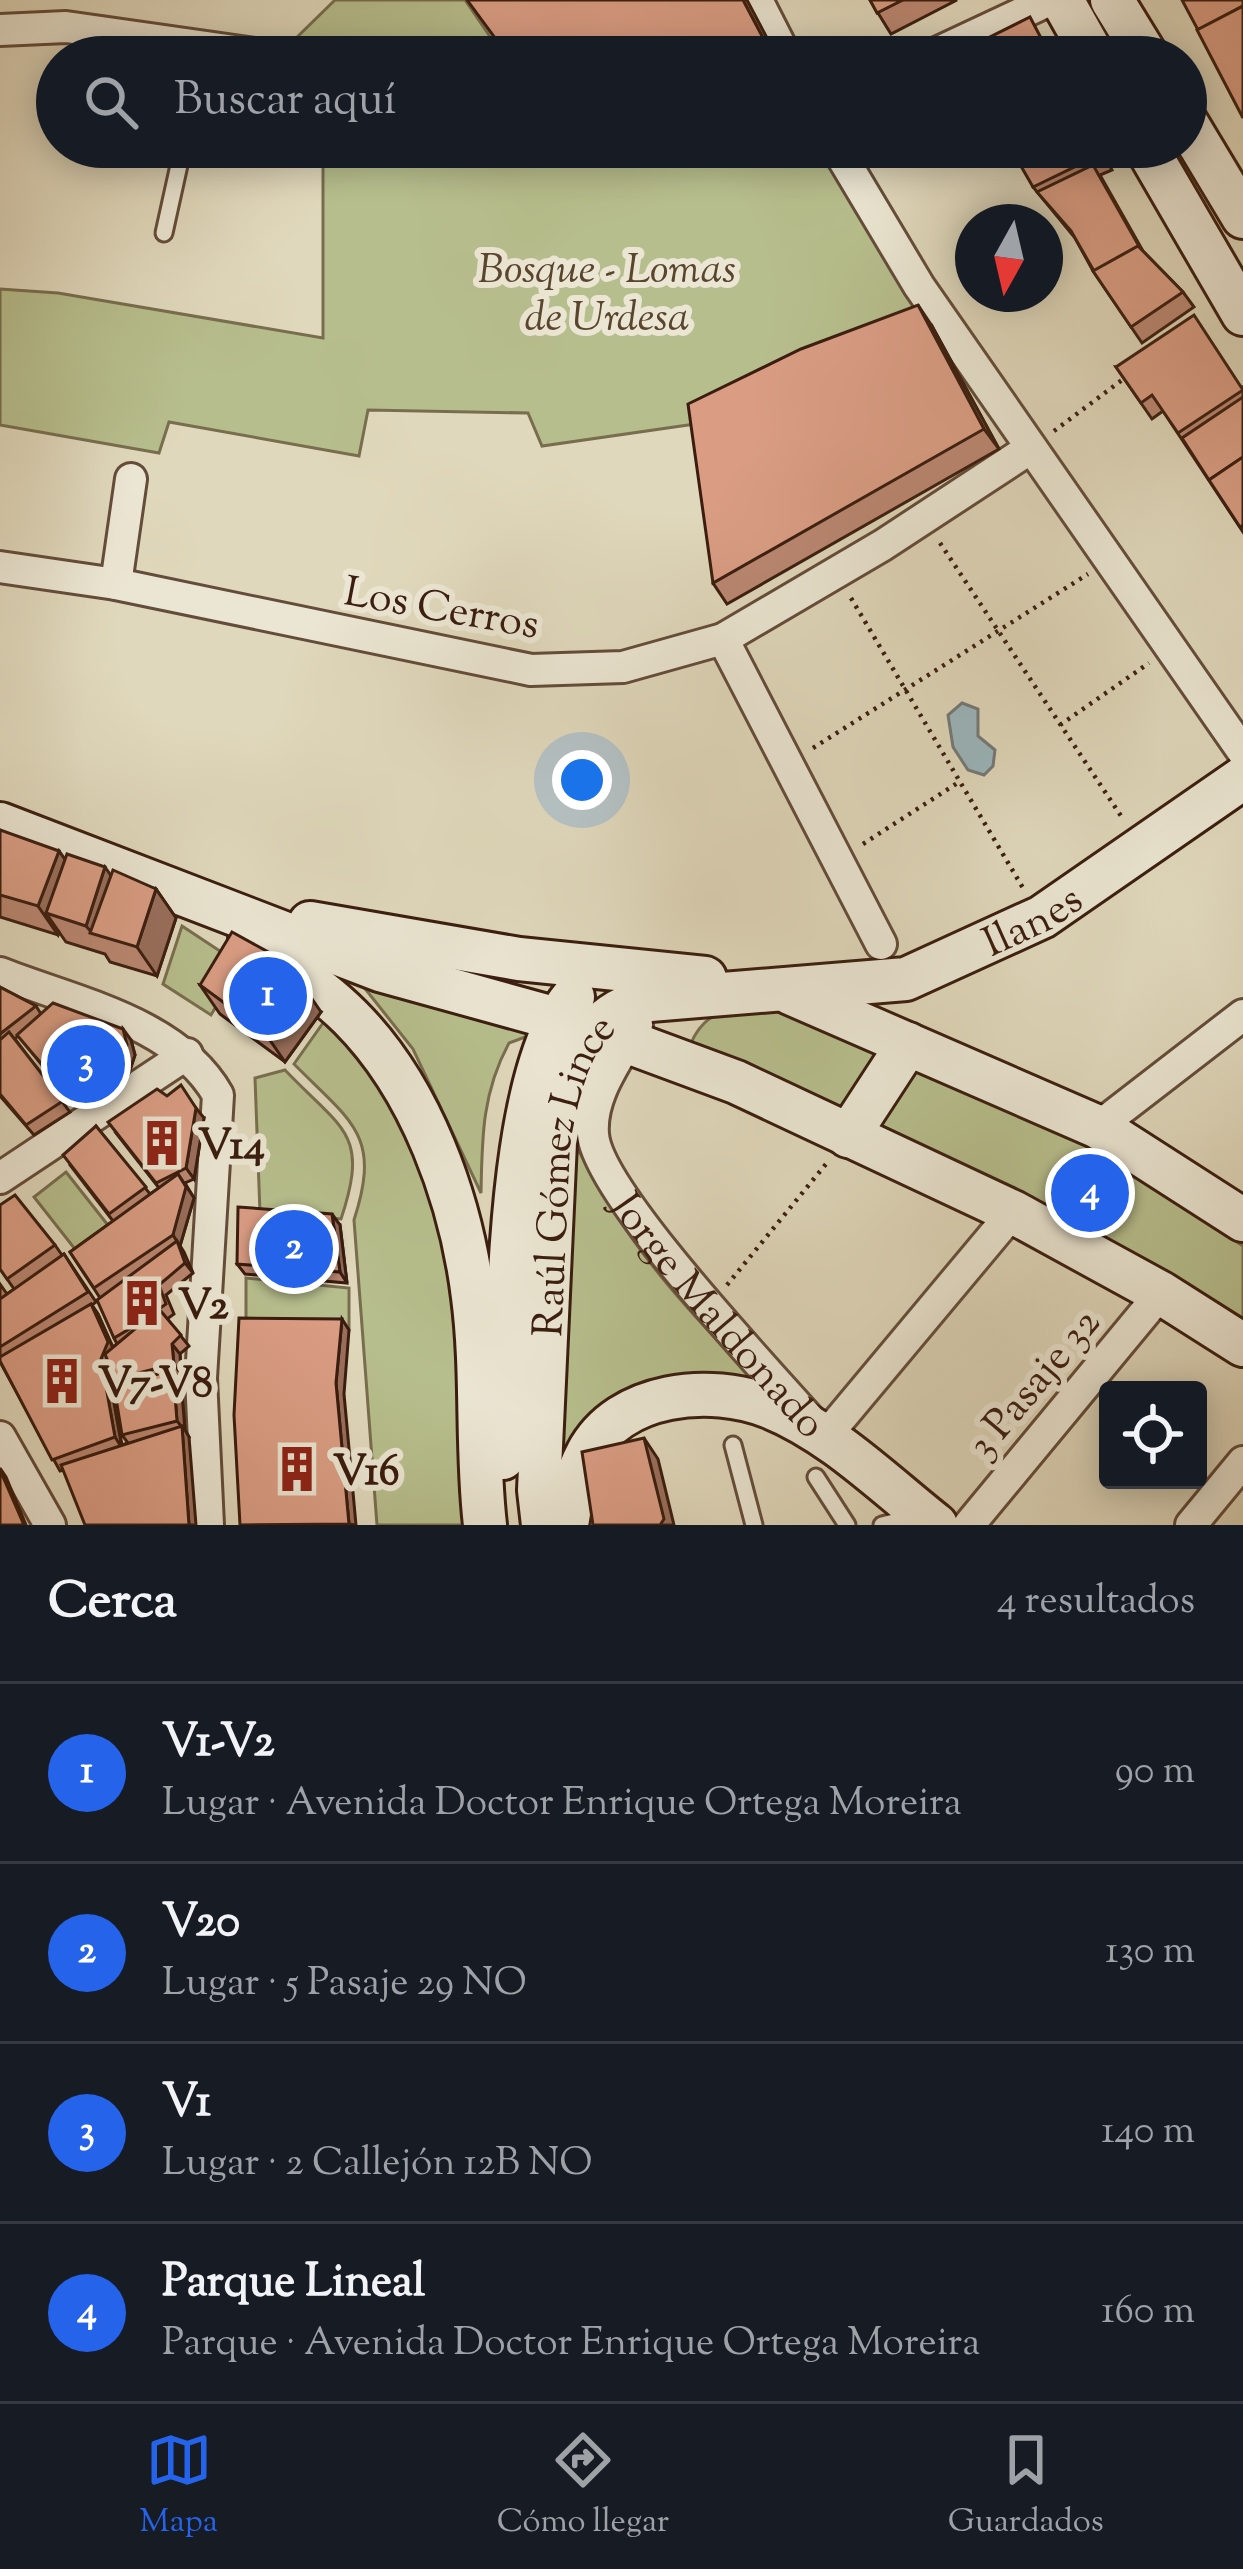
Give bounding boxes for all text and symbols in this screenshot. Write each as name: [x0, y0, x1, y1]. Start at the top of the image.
search box: [36, 36, 1207, 168]
icon: search: [78, 69, 144, 135]
text: Buscar aquí: [174, 70, 396, 135]
north arrow: [955, 204, 1063, 312]
park label: Bosque - Lomas de Urdesa: [478, 242, 736, 350]
street label: Los Cerros: [339, 564, 543, 658]
your location: [552, 750, 612, 810]
street label: Ilanes: [974, 872, 1097, 975]
pin: 1: [229, 951, 307, 1041]
street label: Raúl Gómez Lince: [521, 1002, 631, 1338]
pin: 3: [47, 1019, 125, 1109]
building icon: V14: [137, 1118, 187, 1168]
place label: V14: [198, 1118, 265, 1178]
pin: 4: [1051, 1148, 1129, 1238]
street label: Jorge Maldonado: [593, 1181, 838, 1454]
pin: 2: [255, 1204, 333, 1294]
building icon: V2: [117, 1278, 167, 1328]
place label: V2: [178, 1278, 229, 1338]
street label: 3 Pasaje 32: [955, 1297, 1117, 1474]
building icon: V7-V8: [37, 1356, 87, 1406]
place label: V7-V8: [98, 1356, 213, 1416]
map controls: [1099, 1381, 1207, 1489]
button: locate: [1099, 1381, 1207, 1489]
building icon: V16: [272, 1444, 322, 1494]
place label: V16: [333, 1444, 400, 1504]
text: Cerca: [48, 1567, 177, 1640]
text: 4 resultados: [997, 1575, 1195, 1631]
text: V1-V2: [162, 1712, 275, 1777]
text: 1: [80, 1745, 94, 1801]
text: 90 m: [1115, 1745, 1195, 1801]
text: Lugar · Avenida Doctor Enrique Ortega Moreira: [162, 1777, 962, 1833]
text: V20: [162, 1892, 240, 1957]
text: 2: [78, 1925, 96, 1981]
text: 130 m: [1105, 1925, 1195, 1981]
text: Lugar · 5 Pasaje 29 NO: [162, 1957, 527, 2013]
text: V1: [162, 2072, 211, 2137]
text: 3: [79, 2105, 95, 2161]
text: 140 m: [1101, 2105, 1195, 2161]
text: Lugar · 2 Callejón 12B NO: [162, 2137, 593, 2193]
text: Parque Lineal: [162, 2252, 425, 2317]
text: 4: [77, 2285, 97, 2341]
text: 160 m: [1101, 2285, 1195, 2341]
text: Parque · Avenida Doctor Enrique Ortega Moreira: [162, 2317, 980, 2373]
tab: Mapa: [139, 2427, 218, 2547]
tab: Cómo llegar: [497, 2427, 669, 2547]
tab: Guardados: [948, 2427, 1104, 2547]

